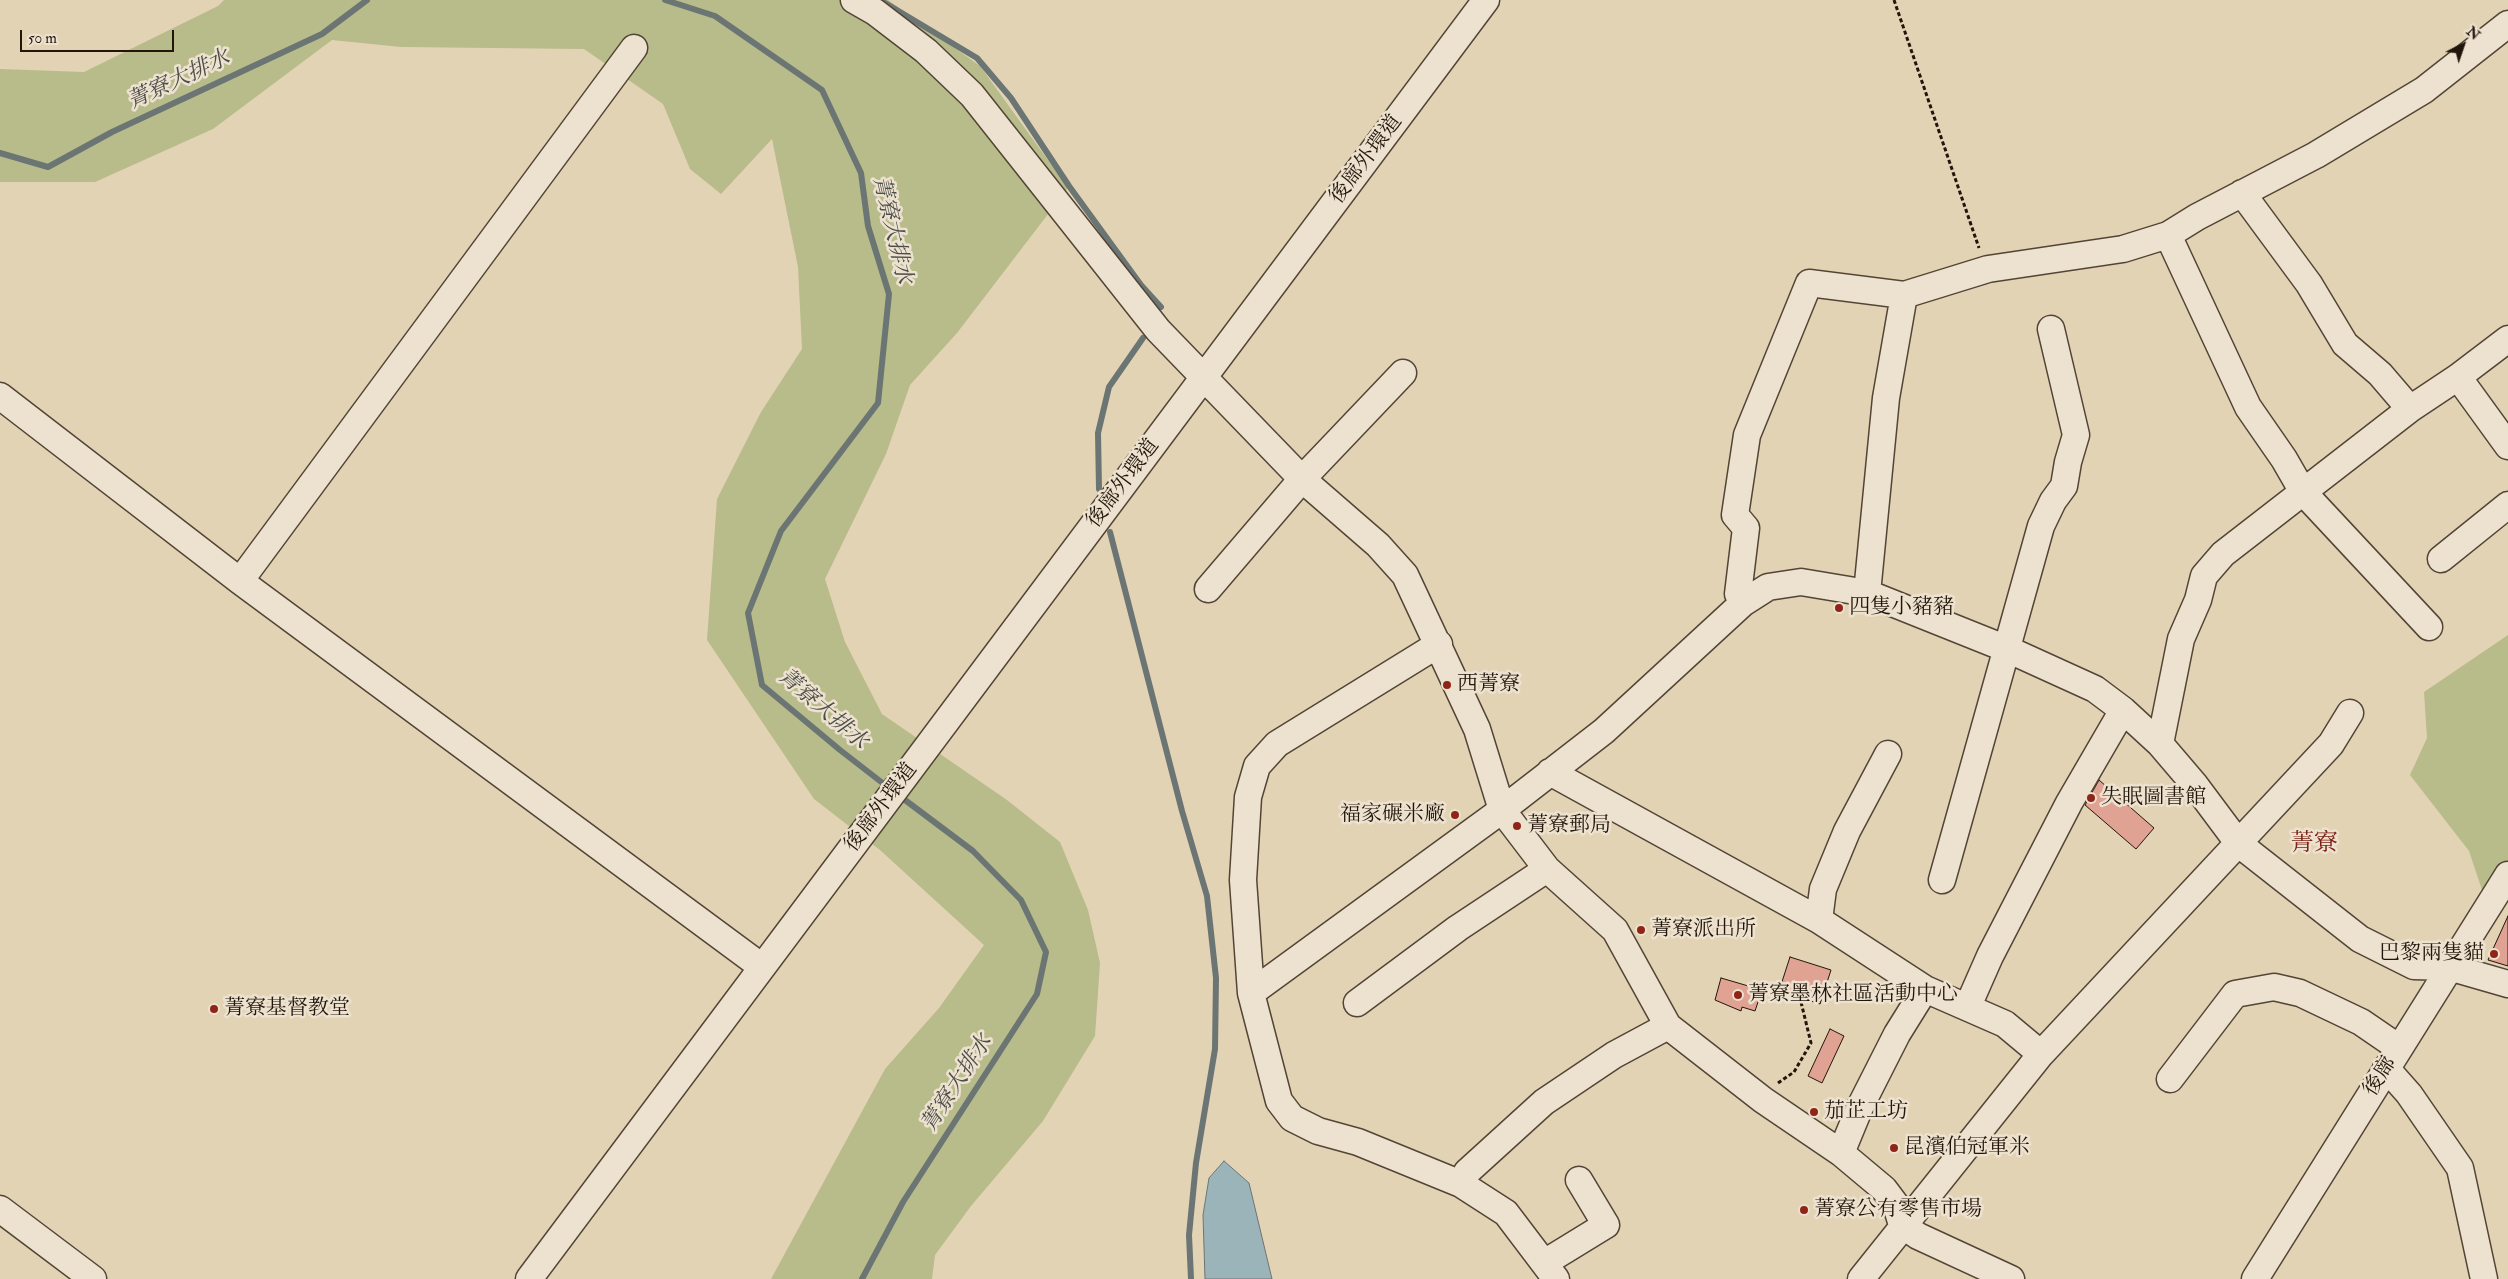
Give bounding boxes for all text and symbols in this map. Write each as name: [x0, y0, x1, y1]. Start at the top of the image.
scale bar: [22, 20, 176, 52]
north arrow: [2438, 20, 2488, 70]
text: N: [2463, 23, 2483, 44]
text: 50 m: [28, 29, 57, 48]
water label: 菁寮大排水: [124, 46, 234, 116]
street label: 後廍外環道: [1325, 110, 1409, 210]
water label: 菁寮大排水: [866, 173, 916, 287]
street label: 後廍外環道: [1082, 434, 1166, 534]
place label: 四隻小豬豬: [1849, 595, 1954, 621]
marker: 四隻小豬豬: [1833, 602, 1845, 614]
water label: 菁寮大排水: [772, 664, 872, 756]
place label: 西菁寮: [1457, 672, 1520, 698]
marker: 西菁寮: [1441, 679, 1453, 691]
street label: 後廍外環道: [840, 758, 924, 858]
place label: 失眠圖書館: [2101, 785, 2206, 811]
marker: 失眠圖書館: [2085, 792, 2097, 804]
place label: 福家碾米廠: [1340, 802, 1445, 828]
marker: 福家碾米廠: [1449, 809, 1461, 821]
place label: 菁寮郵局: [1527, 813, 1611, 839]
marker: 菁寮郵局: [1511, 820, 1523, 832]
district label: 菁寮: [2290, 831, 2338, 859]
place label: 菁寮派出所: [1651, 917, 1756, 943]
marker: 菁寮派出所: [1635, 924, 1647, 936]
place label: 巴黎兩隻貓: [2379, 941, 2484, 967]
marker: 巴黎兩隻貓: [2488, 948, 2500, 960]
place label: 菁寮墨林社區活動中心: [1748, 982, 1958, 1008]
marker: 菁寮墨林社區活動中心: [1732, 989, 1744, 1001]
place label: 菁寮基督教堂: [224, 996, 350, 1022]
marker: 菁寮基督教堂: [208, 1003, 220, 1015]
water label: 菁寮大排水: [917, 1031, 999, 1137]
street label: 後廍: [2359, 1053, 2403, 1101]
place label: 茄芷工坊: [1824, 1099, 1908, 1125]
marker: 茄芷工坊: [1808, 1106, 1820, 1118]
place label: 昆濱伯冠軍米: [1904, 1135, 2030, 1161]
marker: 昆濱伯冠軍米: [1888, 1142, 1900, 1154]
place label: 菁寮公有零售市場: [1814, 1197, 1982, 1223]
marker: 菁寮公有零售市場: [1798, 1204, 1810, 1216]

